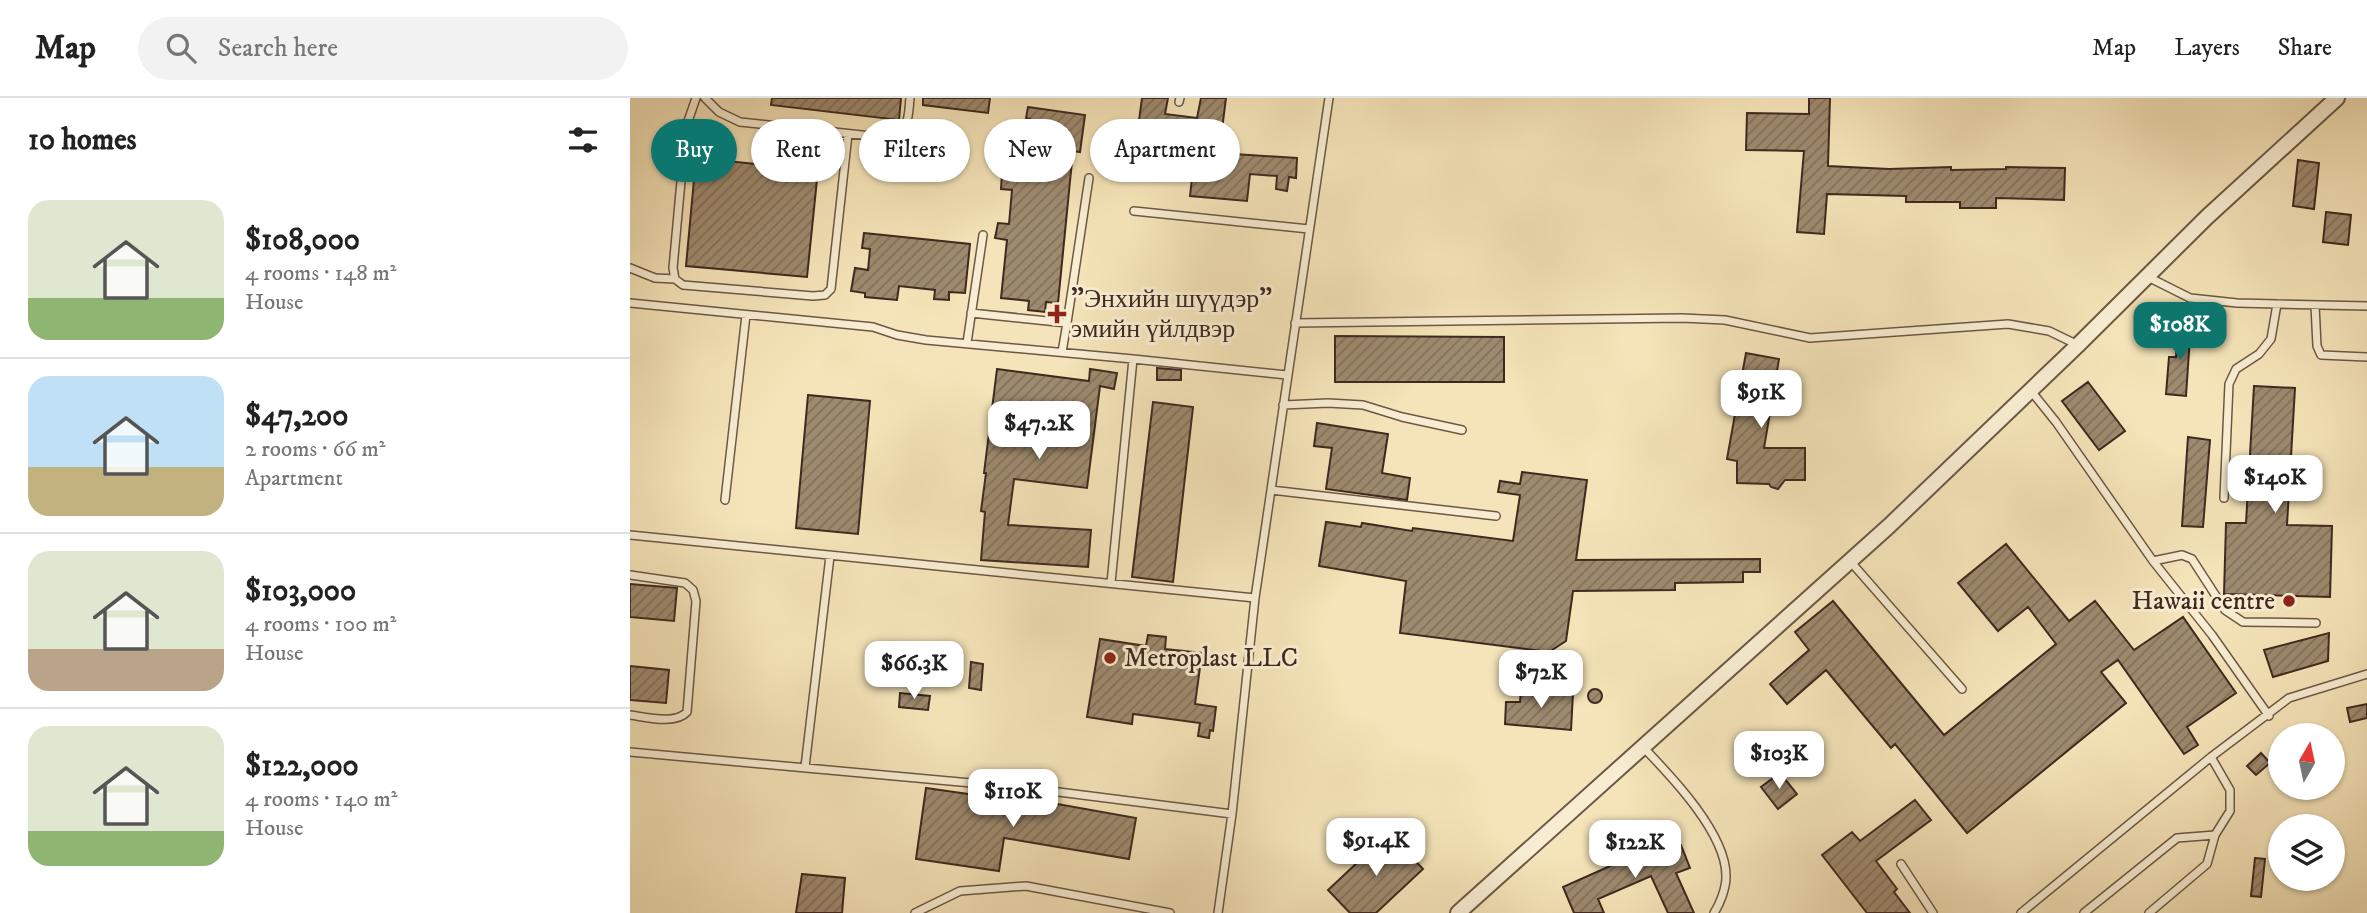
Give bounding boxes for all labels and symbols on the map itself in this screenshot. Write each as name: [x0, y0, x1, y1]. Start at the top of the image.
place label: "Энхийн шүүдэр" эмийн үйлдвэр: [1071, 283, 1272, 346]
pin: $108K: [2131, 302, 2229, 362]
marker: "Энхийн шүүдэр" эмийн үйлдвэр: [1049, 306, 1065, 322]
pin: $91K: [1720, 370, 1802, 430]
pin: $47.2K: [982, 402, 1096, 461]
pin: $140K: [2226, 456, 2324, 515]
place label: Hawaii centre: [2131, 585, 2275, 618]
marker: Hawaii centre: [2281, 593, 2297, 609]
pin: $66.3K: [857, 642, 971, 701]
place label: Metroplast LLC: [1124, 642, 1298, 675]
marker: Metroplast LLC: [1102, 650, 1118, 666]
pin: $72K: [1500, 650, 1582, 710]
north arrow: [2268, 723, 2345, 800]
pin: $103K: [1730, 732, 1828, 791]
pin: $110K: [964, 770, 1062, 829]
pin: $91.4K: [1319, 818, 1433, 878]
pin: $122K: [1586, 820, 1684, 880]

